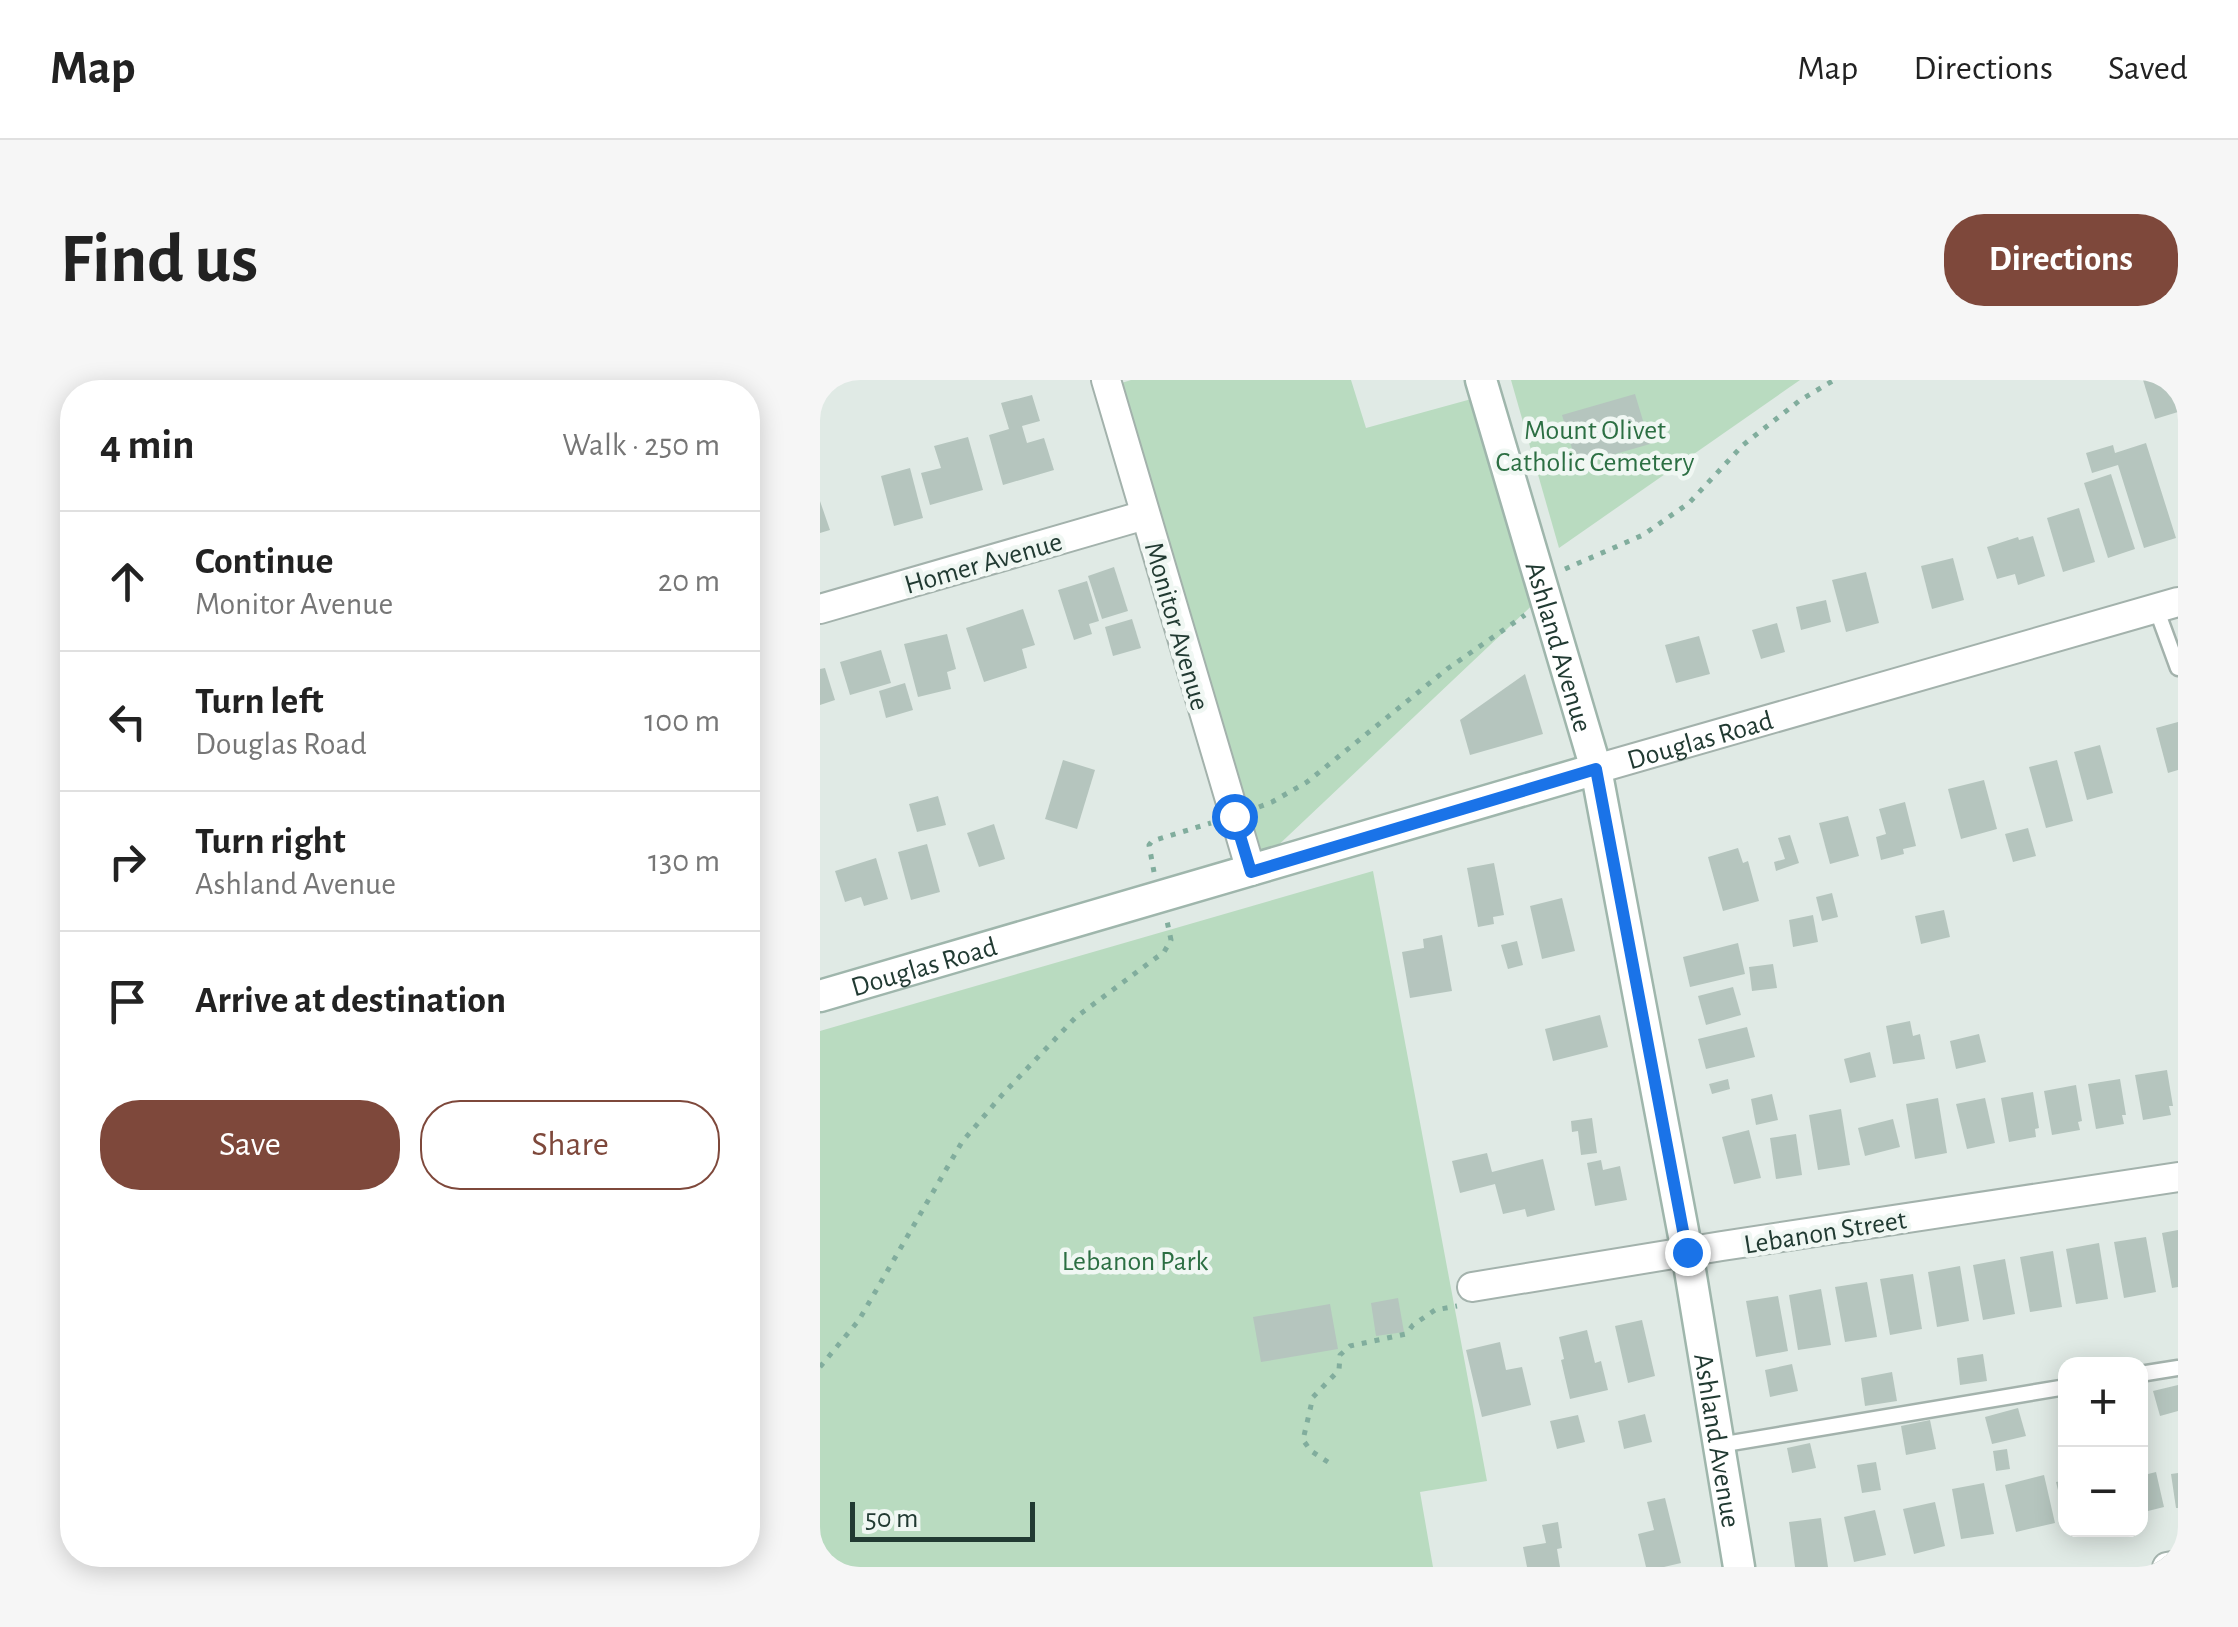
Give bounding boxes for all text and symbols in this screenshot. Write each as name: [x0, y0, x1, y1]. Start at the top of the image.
text: Map: [50, 45, 136, 93]
text: Map: [1797, 51, 1858, 86]
text: Directions: [1913, 51, 2053, 86]
text: Saved: [2108, 51, 2188, 86]
button: Directions: [1944, 214, 2178, 306]
text: Find us: [60, 225, 258, 295]
park label: Mount Olivet Catholic Cemetery: [1496, 417, 1694, 477]
text: 4 min: [100, 424, 195, 466]
text: Walk · 250 m: [562, 429, 720, 461]
street label: Homer Avenue: [902, 528, 1066, 600]
street label: Monitor Avenue: [1139, 539, 1213, 714]
text: Continue: [195, 543, 333, 581]
icon: ahead: [100, 554, 155, 609]
street label: Ashland Avenue: [1520, 559, 1596, 736]
text: 20 m: [658, 565, 720, 597]
text: Monitor Avenue: [195, 588, 393, 620]
text: Turn left: [195, 683, 323, 721]
icon: left: [100, 694, 155, 749]
text: 100 m: [644, 705, 720, 737]
street label: Douglas Road: [1624, 707, 1776, 775]
text: Douglas Road: [195, 728, 367, 760]
route start: [1212, 794, 1258, 840]
text: Turn right: [195, 823, 345, 861]
icon: right: [100, 834, 155, 889]
text: 130 m: [648, 845, 720, 877]
text: Ashland Avenue: [195, 868, 396, 900]
street label: Douglas Road: [848, 933, 1000, 1002]
icon: arrive: [100, 974, 155, 1029]
text: Arrive at destination: [195, 982, 506, 1020]
button: Save: [100, 1100, 400, 1190]
button: Share: [420, 1100, 720, 1190]
street label: Lebanon Street: [1742, 1206, 1909, 1260]
route end: [1665, 1230, 1711, 1276]
park label: Lebanon Park: [1062, 1248, 1208, 1276]
street label: Ashland Avenue: [1688, 1352, 1744, 1530]
map controls: [2058, 1357, 2148, 1537]
button: +: [2058, 1357, 2148, 1447]
button: −: [2058, 1447, 2148, 1537]
scale bar: [850, 1497, 1035, 1542]
text: 50 m: [865, 1505, 919, 1533]

